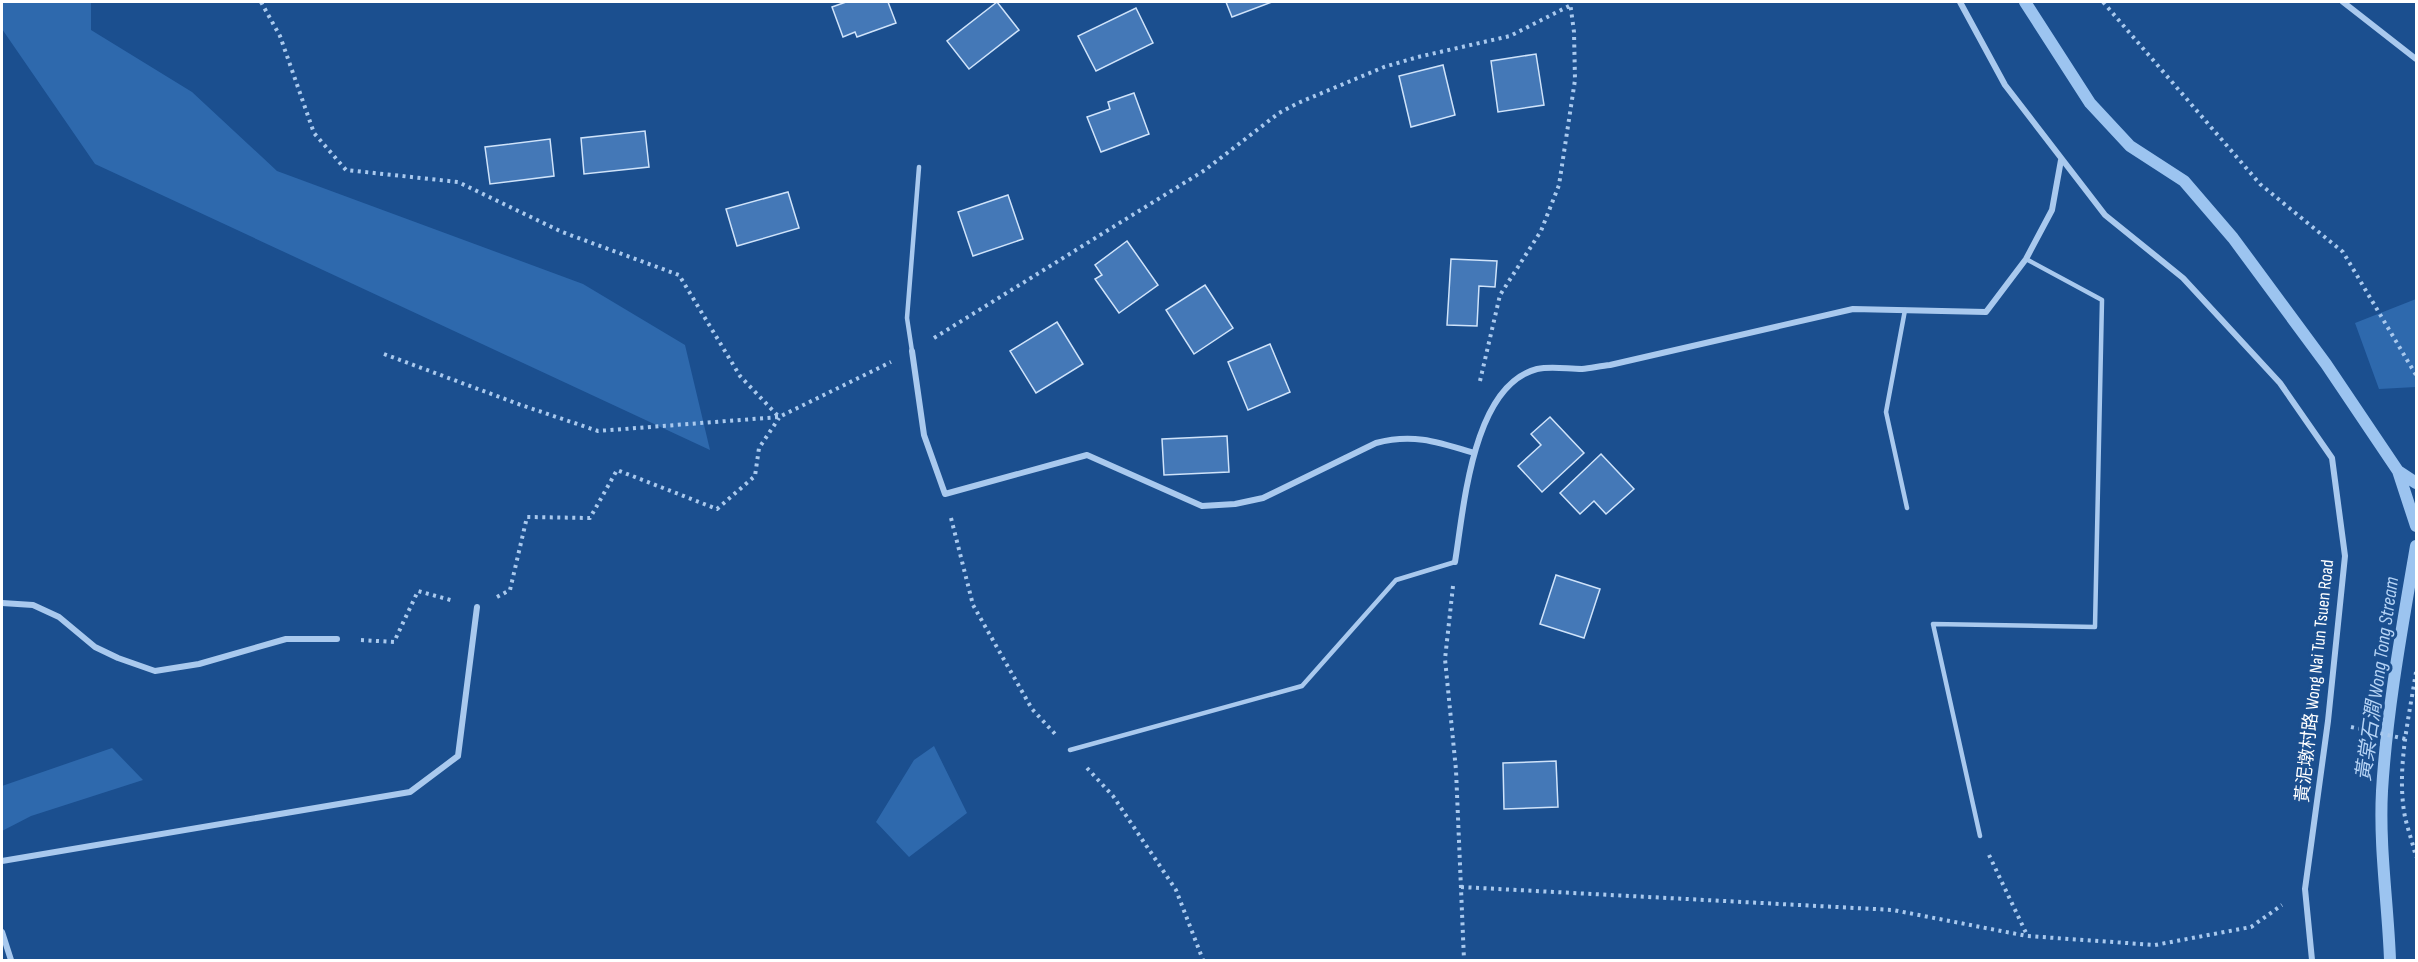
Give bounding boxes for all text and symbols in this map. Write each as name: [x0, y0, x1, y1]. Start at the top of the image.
street label: 黃泥墩村路 Wong Nai Tun Tsuen Road: [2292, 559, 2338, 803]
water label: 黃棠石澗 Wong Tong Stream: [2352, 575, 2404, 783]

